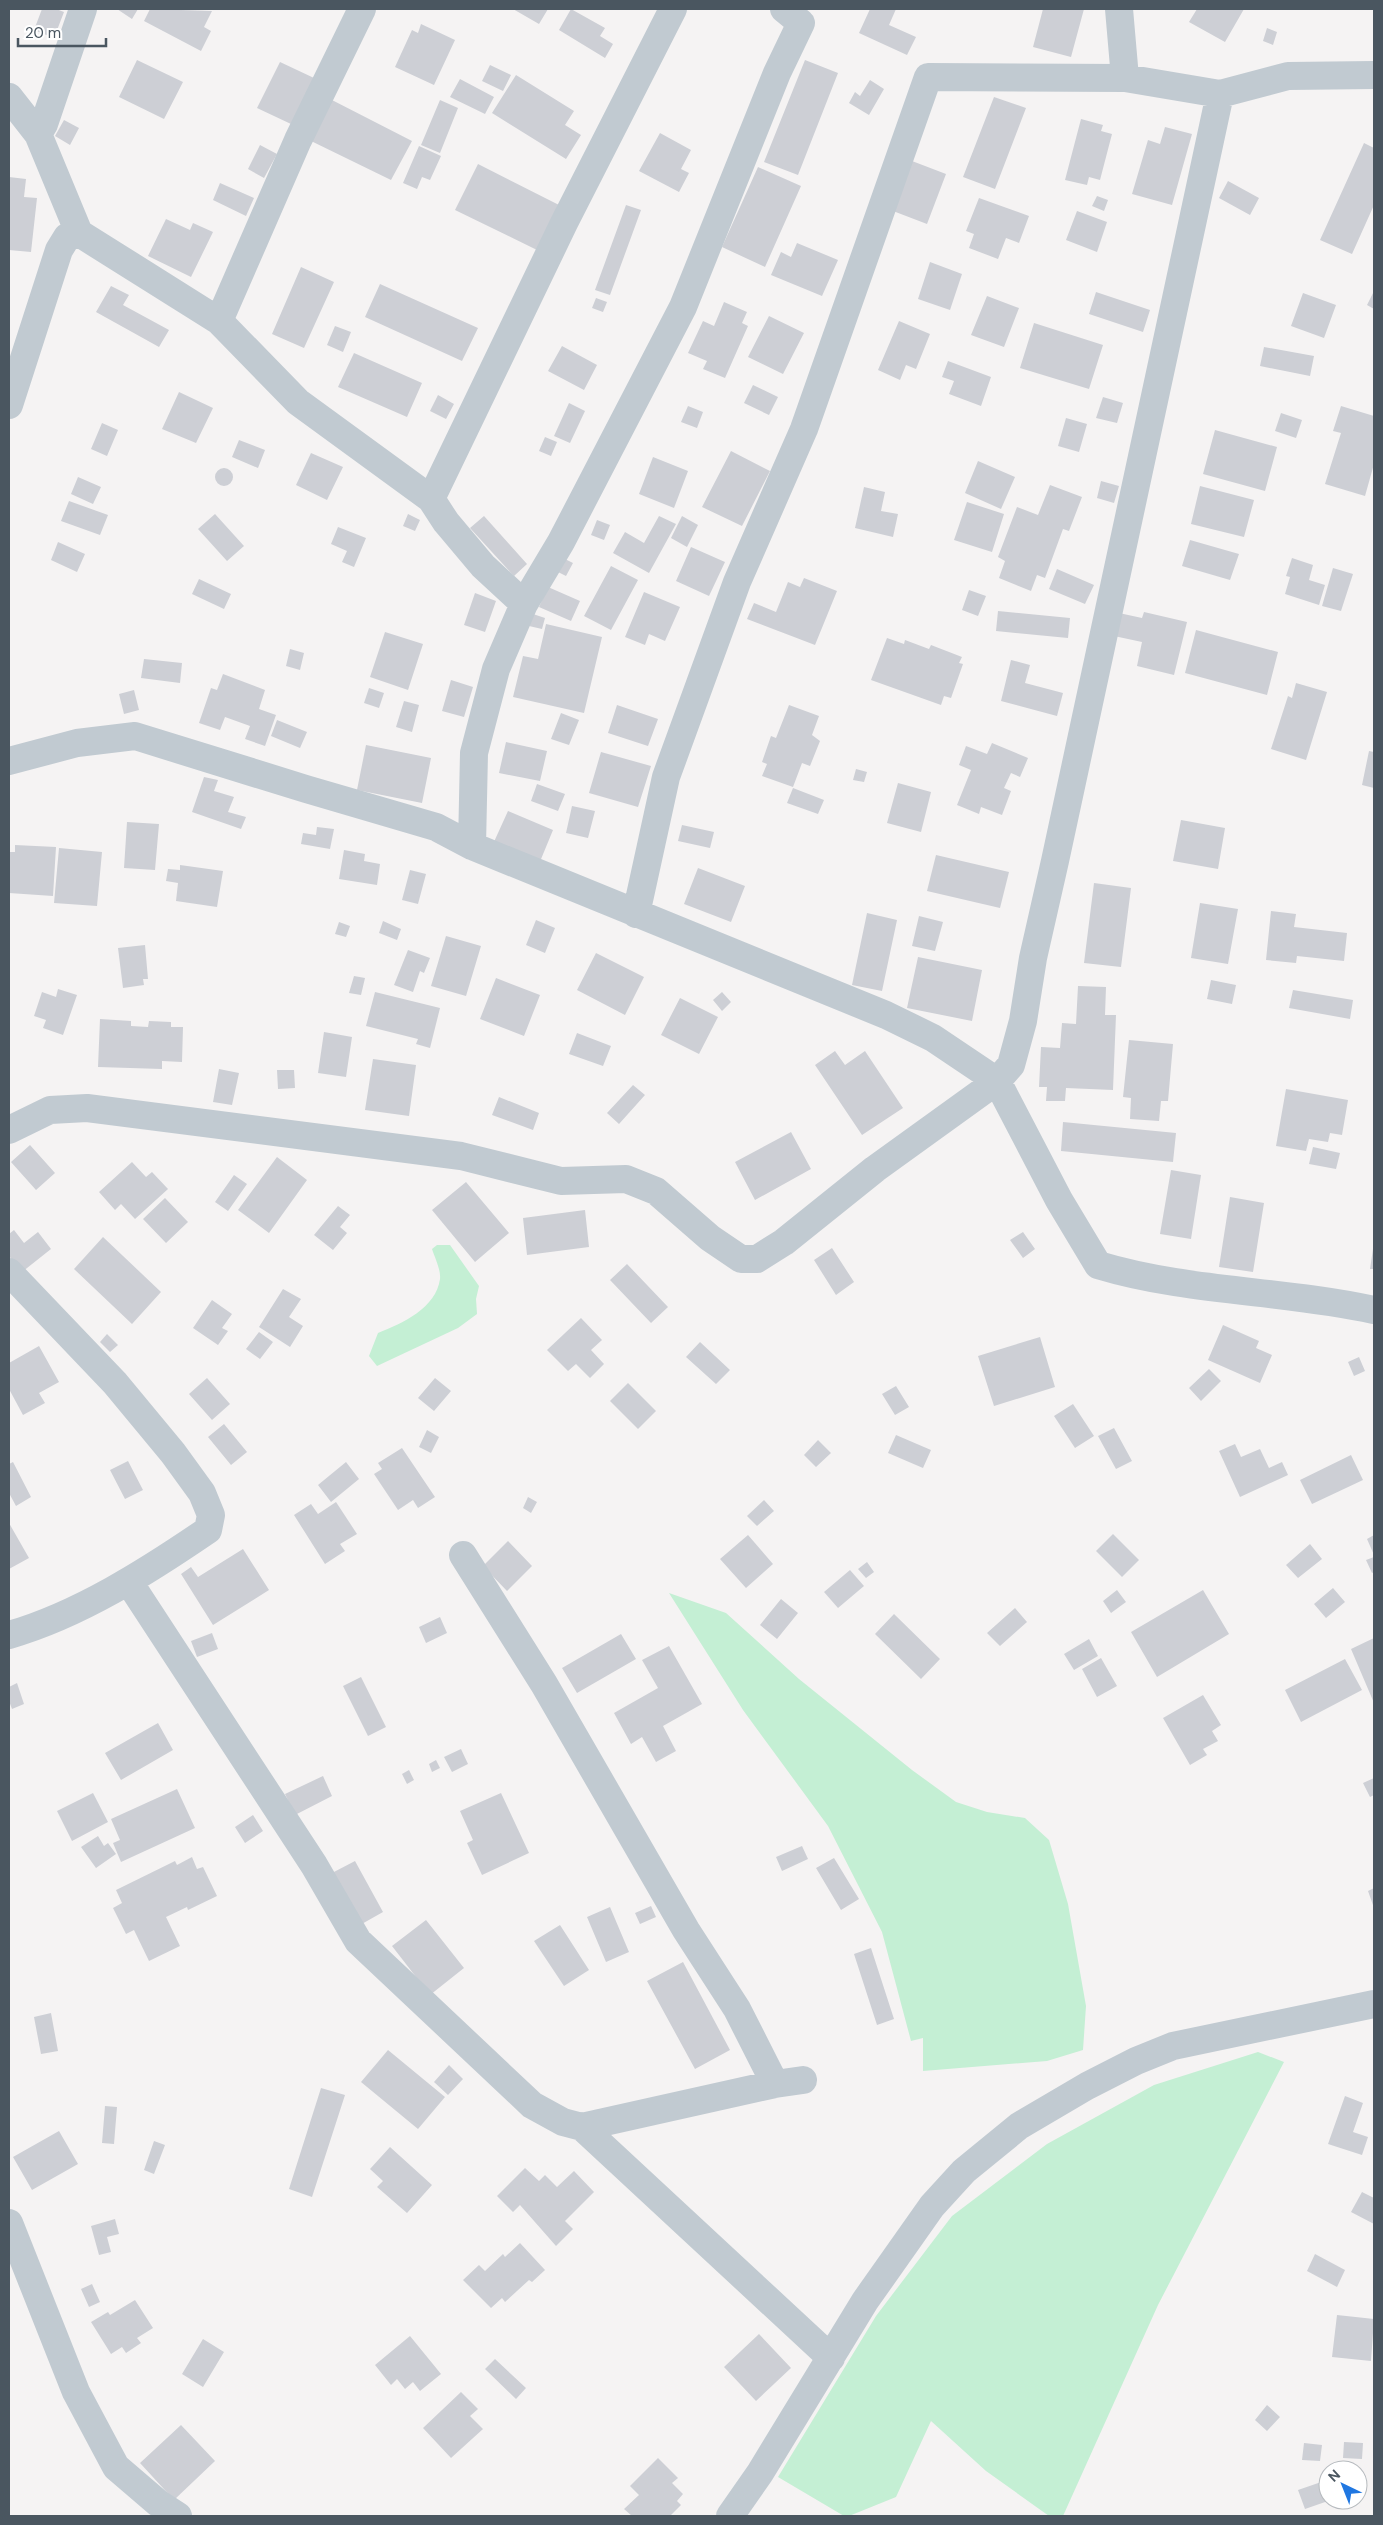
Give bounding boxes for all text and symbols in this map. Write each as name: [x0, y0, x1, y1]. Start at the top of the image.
scale bar: [18, 15, 105, 47]
text: 20 m: [25, 23, 61, 43]
north arrow: [1318, 2460, 1368, 2510]
text: N: [1324, 2465, 1344, 2486]

